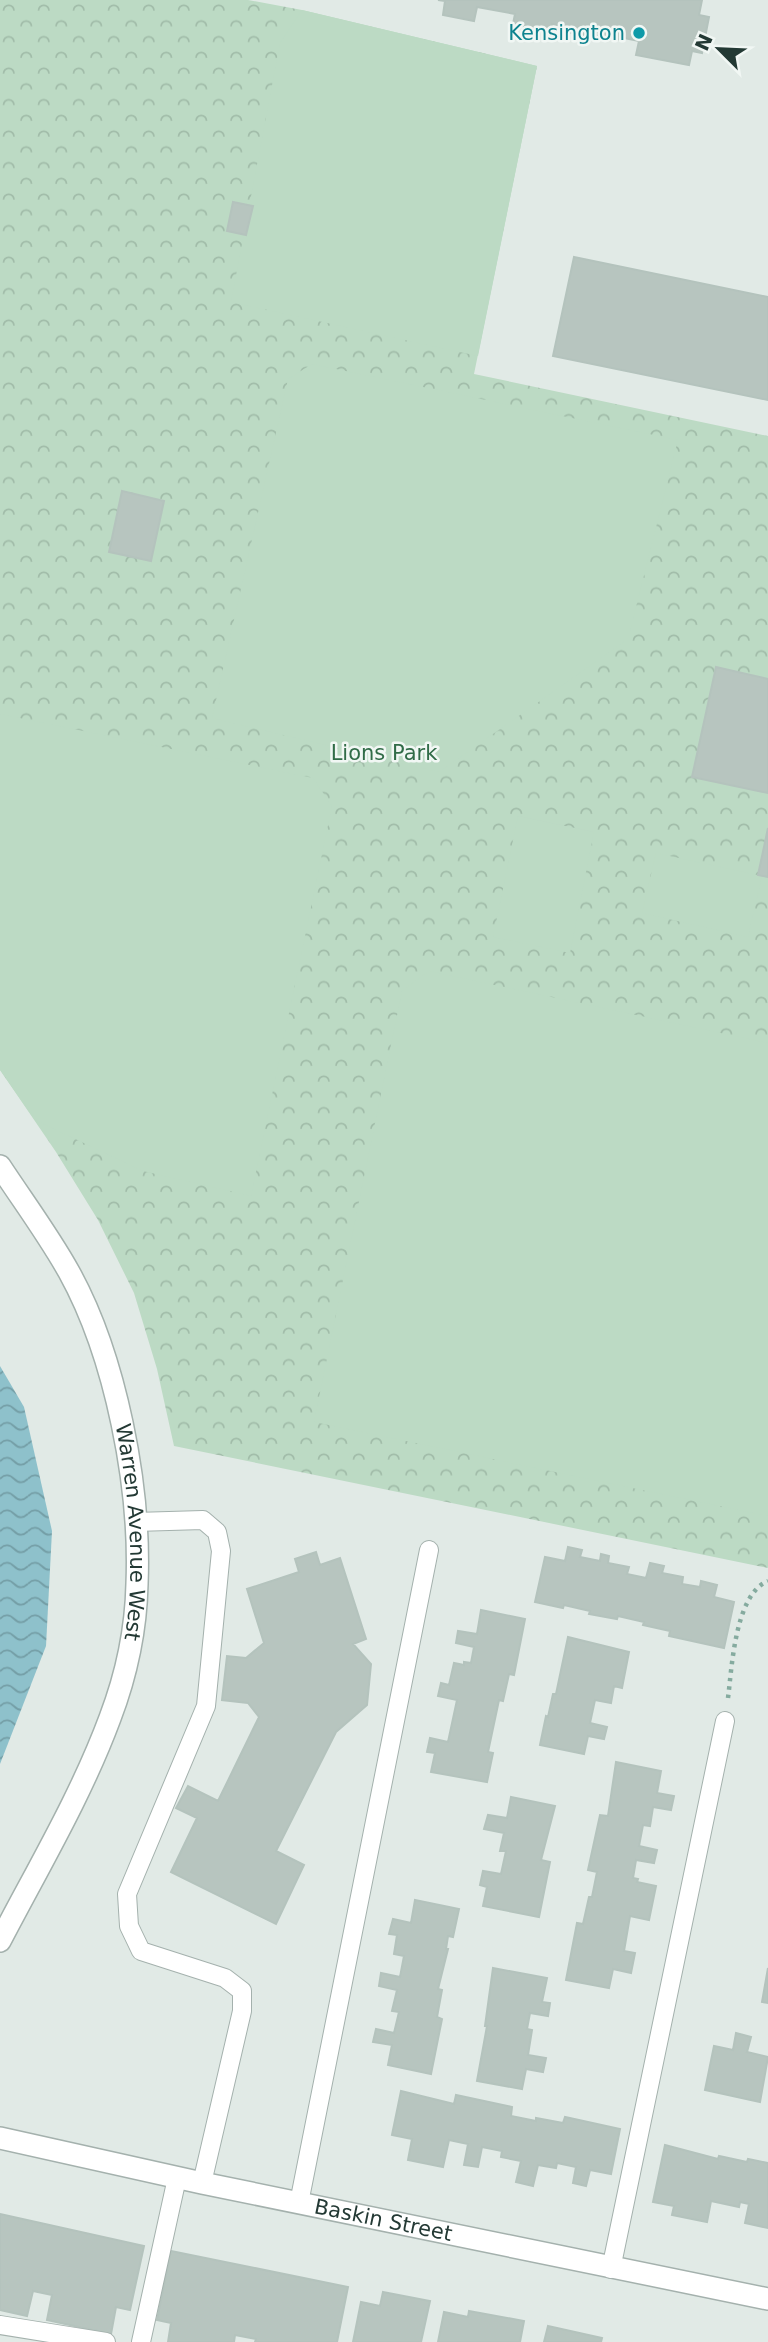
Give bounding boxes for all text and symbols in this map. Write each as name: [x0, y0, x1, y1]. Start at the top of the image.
north arrow: [684, 14, 754, 84]
place label: Kensington: [508, 21, 625, 45]
marker: Kensington: [631, 25, 647, 41]
text: N: [690, 30, 717, 54]
park label: Lions Park: [331, 741, 438, 765]
street label: Warren Avenue West: [110, 1422, 149, 1642]
street label: Baskin Street: [312, 2194, 454, 2246]

